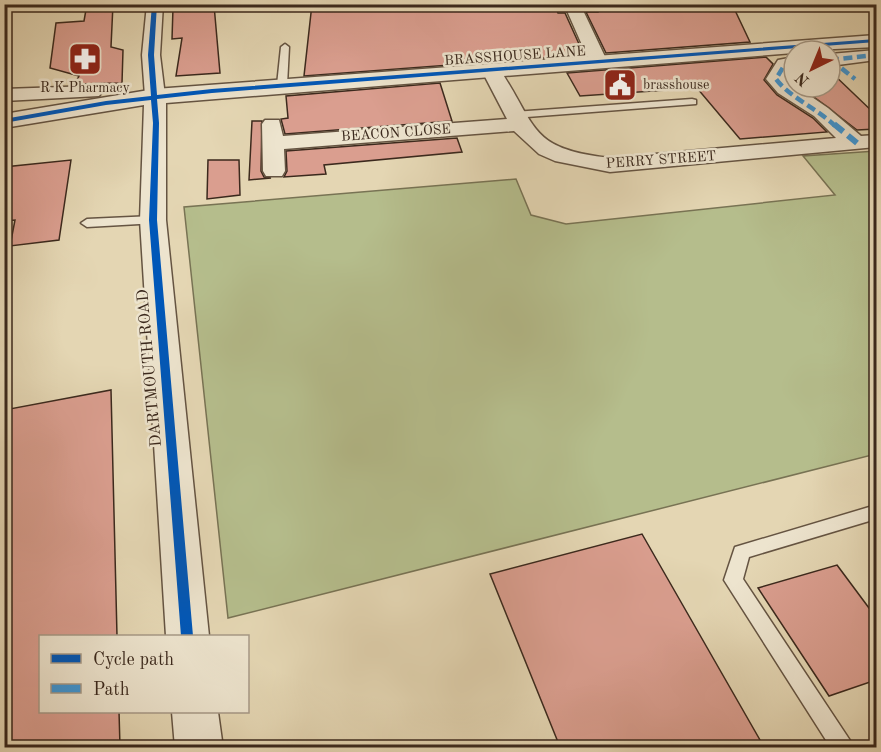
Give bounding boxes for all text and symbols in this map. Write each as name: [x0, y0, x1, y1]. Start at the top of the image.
north arrow: [782, 39, 842, 99]
pharmacy icon: R K Pharmacy: [67, 41, 103, 77]
street label: BRASSHOUSE LANE: [444, 44, 586, 68]
public building icon: brasshouse: [602, 67, 638, 103]
text: N: [793, 68, 813, 89]
place label: brasshouse: [643, 78, 710, 92]
place label: R K Pharmacy: [40, 81, 130, 95]
street label: BEACON CLOSE: [341, 122, 451, 144]
street label: PERRY STREET: [605, 149, 717, 171]
street label: DARTMOUTH ROAD: [135, 289, 165, 447]
legend: [39, 635, 249, 713]
text: Cycle path: [93, 651, 174, 669]
text: Path: [93, 681, 130, 699]

